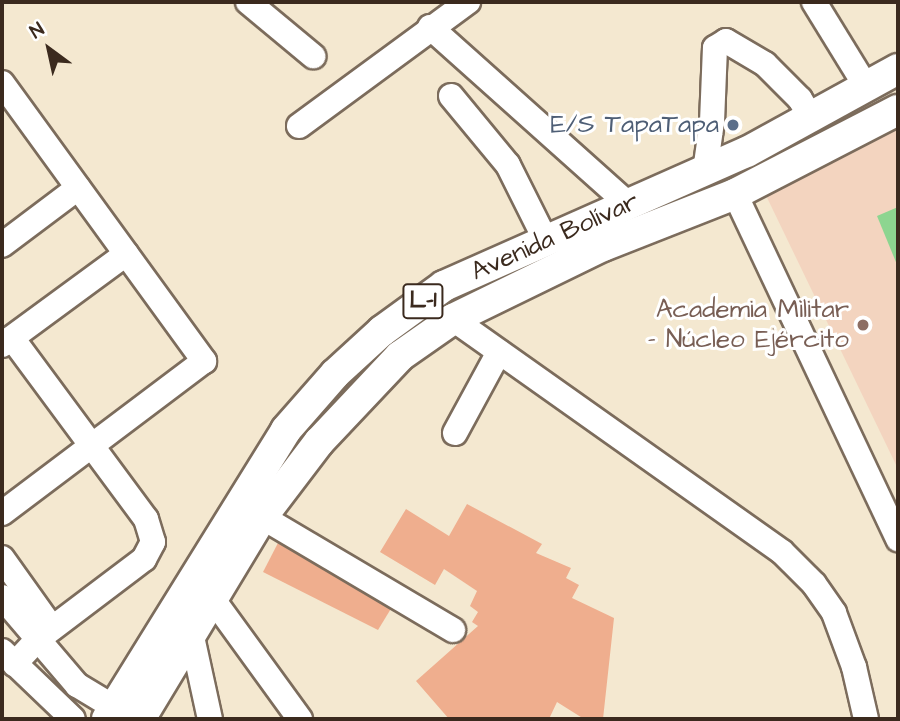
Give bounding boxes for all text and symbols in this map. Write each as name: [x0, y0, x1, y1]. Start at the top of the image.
north arrow: [14, 14, 84, 84]
text: N: [25, 16, 50, 46]
place label: E/S TapaTapa: [550, 109, 719, 141]
marker: E/S TapaTapa: [725, 117, 741, 133]
street label: Avenida Bolívar: [466, 186, 644, 288]
road number: L-1: [402, 280, 444, 322]
place label: Academia Militar - Núcleo Ejército: [647, 294, 849, 356]
marker: Academia Militar - Núcleo Ejército: [855, 317, 871, 333]

